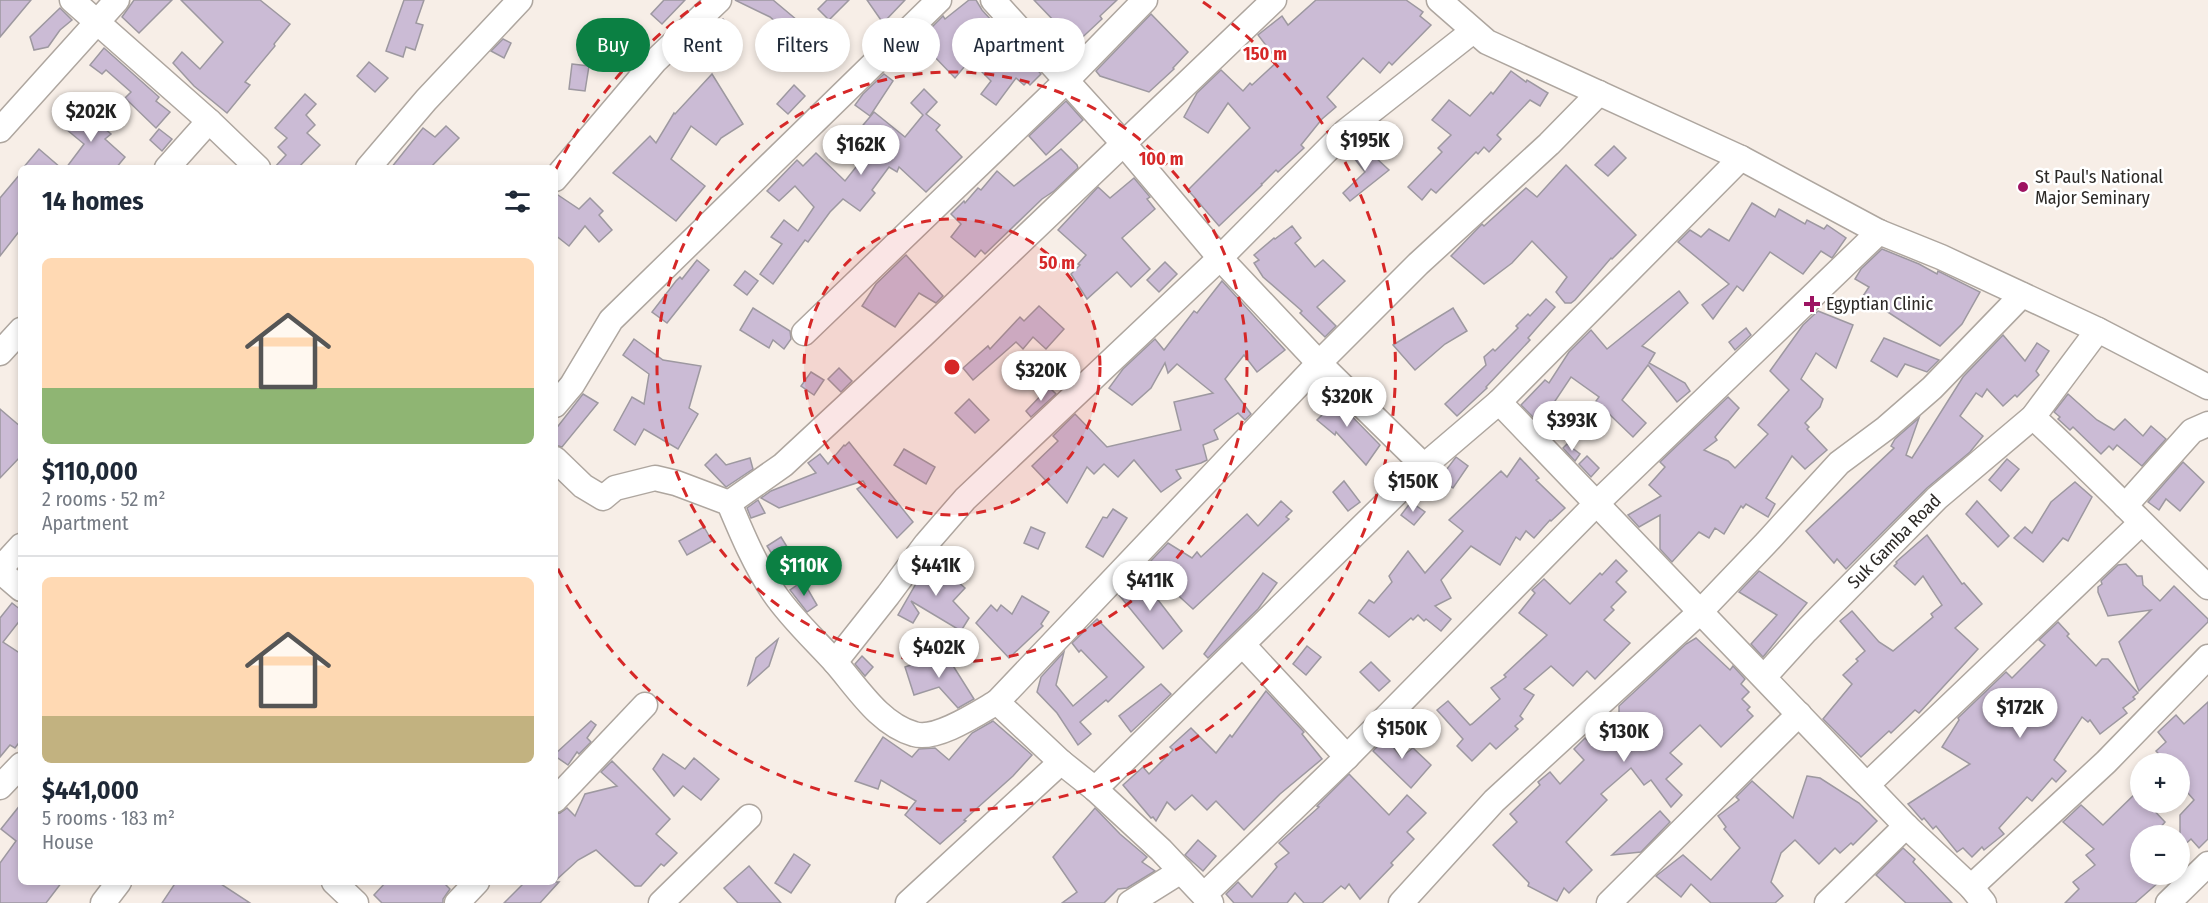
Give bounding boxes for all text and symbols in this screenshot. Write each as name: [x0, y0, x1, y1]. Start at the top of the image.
chip: Buy: [576, 18, 650, 72]
chip: Rent: [662, 18, 743, 72]
chip: Filters: [755, 18, 850, 72]
chip: New: [862, 18, 940, 72]
chip: Apartment: [952, 18, 1085, 72]
text: 150 m: [1243, 43, 1287, 65]
pin: $202K: [49, 92, 133, 143]
text: $202K: [66, 99, 116, 123]
pin: $195K: [1323, 121, 1407, 172]
pin: $162K: [819, 125, 903, 176]
text: $195K: [1340, 128, 1390, 152]
text: $162K: [837, 132, 885, 156]
text: 100 m: [1139, 148, 1183, 170]
place label: St Paul's National Major Seminary: [2035, 166, 2163, 209]
marker: St Paul's National Major Seminary: [2016, 180, 2030, 194]
icon: filters: [501, 185, 534, 218]
text: 14 homes: [42, 186, 144, 217]
text: 50 m: [1039, 252, 1075, 274]
place label: Egyptian Clinic: [1826, 293, 1933, 315]
marker: Egyptian Clinic: [1803, 295, 1821, 313]
icon: home: [234, 297, 342, 405]
pin: $320K: [999, 351, 1083, 402]
centre of rings: [942, 357, 962, 377]
text: $320K: [1015, 358, 1067, 382]
pin: $320K: [1305, 377, 1389, 428]
text: $320K: [1321, 384, 1373, 408]
pin: $393K: [1530, 401, 1614, 452]
text: $393K: [1547, 408, 1597, 432]
text: $110,000: [42, 456, 138, 487]
pin: $150K: [1371, 462, 1455, 513]
text: $150K: [1388, 469, 1438, 493]
text: 2 rooms · 52 m²: [42, 487, 166, 511]
street label: Suk Gamba Road: [1843, 490, 1945, 593]
text: Apartment: [42, 511, 129, 535]
pin: $110K: [762, 546, 846, 597]
pin: $441K: [894, 546, 978, 597]
text: $110K: [780, 553, 828, 577]
text: $441K: [911, 553, 961, 577]
pin: $411K: [1108, 561, 1192, 612]
text: $411K: [1126, 568, 1174, 592]
icon: home: [234, 616, 342, 724]
pin: $402K: [897, 628, 981, 679]
text: $402K: [913, 635, 965, 659]
pin: $172K: [1978, 688, 2062, 739]
text: $172K: [1996, 695, 2044, 719]
pin: $150K: [1360, 709, 1444, 760]
pin: $130K: [1582, 712, 1666, 763]
text: $150K: [1377, 716, 1427, 740]
text: $130K: [1599, 719, 1649, 743]
map controls: [2130, 753, 2190, 885]
button: +: [2130, 753, 2190, 813]
text: $441,000: [42, 775, 139, 806]
text: 5 rooms · 183 m²: [42, 806, 175, 830]
button: −: [2130, 825, 2190, 885]
text: House: [42, 830, 94, 854]

